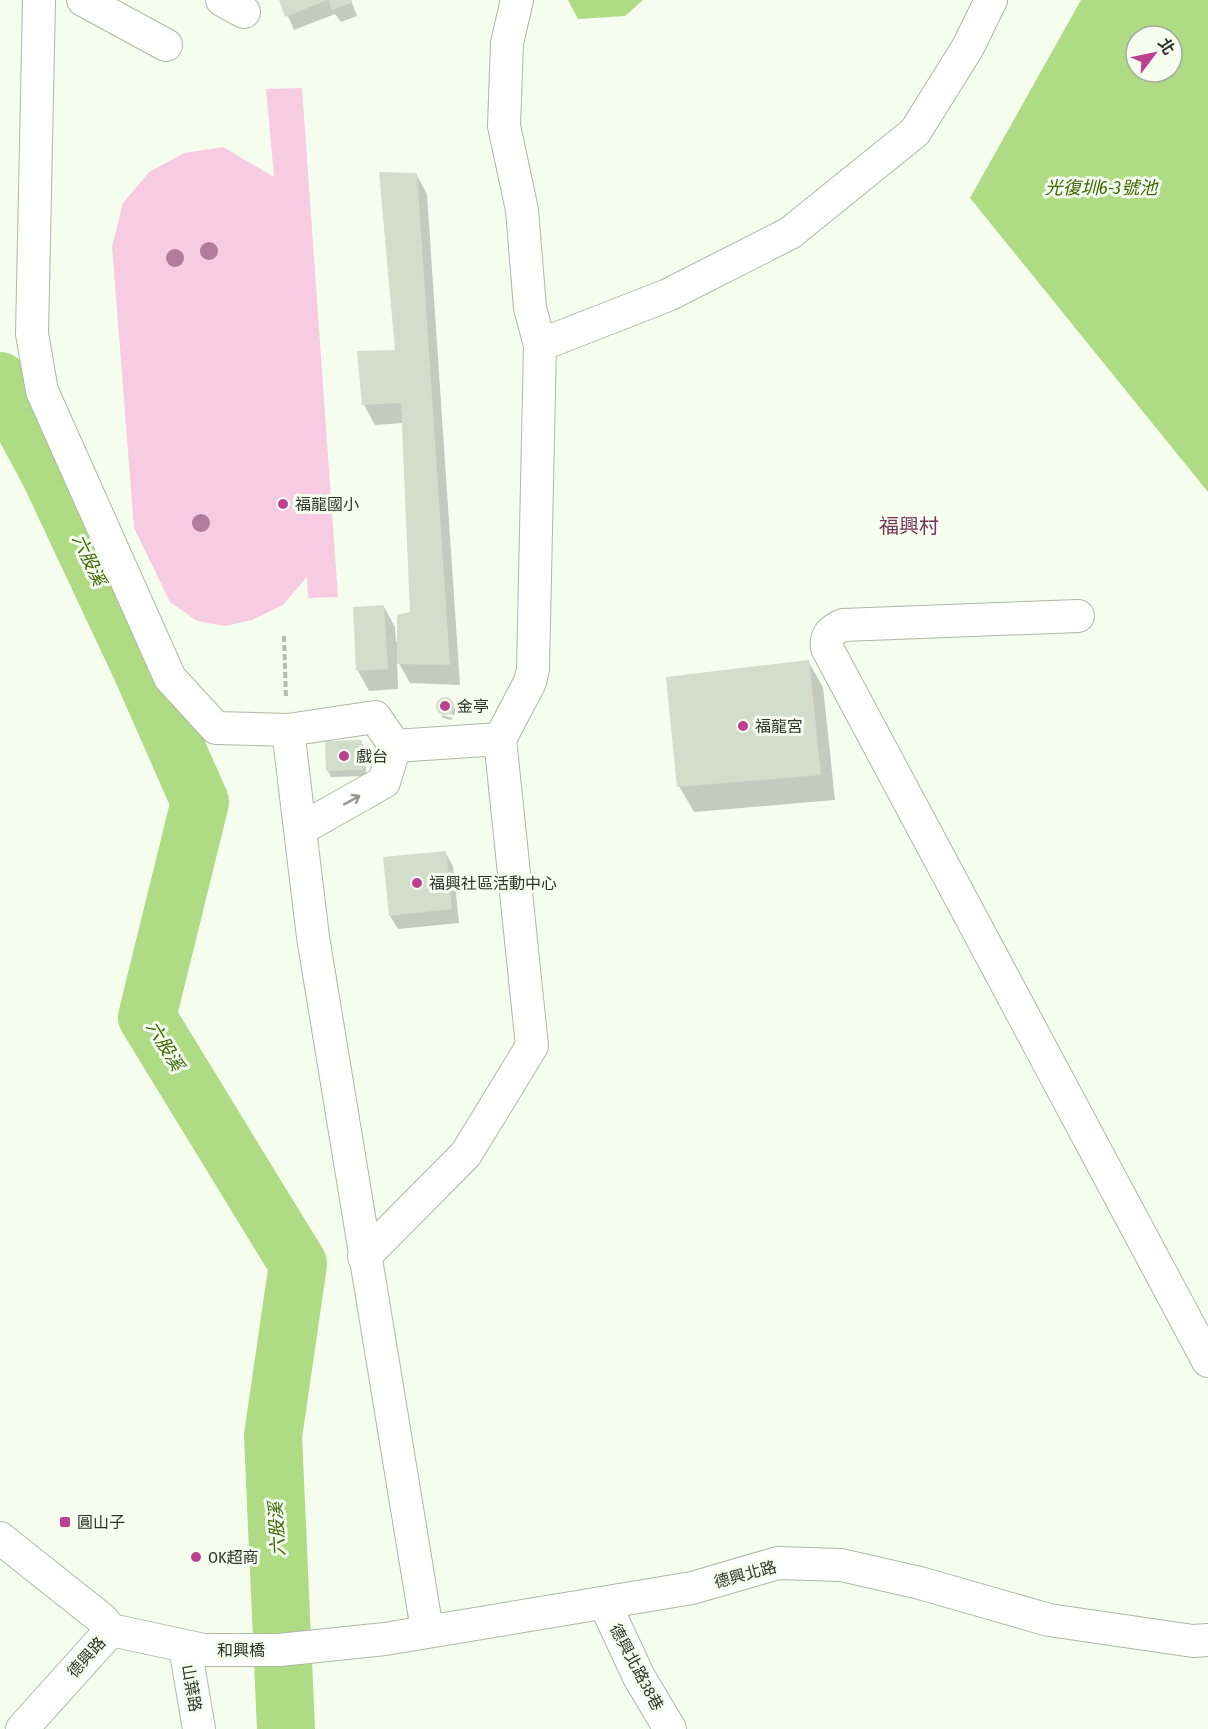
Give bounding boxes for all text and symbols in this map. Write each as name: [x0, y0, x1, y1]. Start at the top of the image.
north arrow: [1124, 24, 1184, 84]
text: 北: [1154, 34, 1179, 58]
water label: 光復圳6-3號池: [1045, 177, 1159, 199]
place label: 福龍國小: [295, 495, 359, 514]
marker: 福龍國小: [276, 497, 290, 511]
district label: 福興村: [879, 514, 939, 538]
water label: 六股溪: [68, 531, 112, 592]
place label: 金亭: [457, 697, 489, 716]
marker: 金亭: [438, 699, 452, 713]
place label: 福龍宮: [755, 717, 803, 736]
marker: 福龍宮: [736, 719, 750, 733]
place label: 戲台: [356, 747, 388, 766]
marker: 戲台: [337, 749, 351, 763]
one-way arrow: [343, 794, 360, 806]
place label: 福興社區活動中心: [429, 874, 557, 893]
marker: 福興社區活動中心: [410, 876, 424, 890]
water label: 六股溪: [142, 1017, 190, 1077]
water label: 六股溪: [264, 1498, 289, 1557]
place label: 圓山子: [77, 1513, 125, 1532]
marker: 圓山子: [58, 1515, 72, 1529]
place label: OK超商: [208, 1548, 259, 1567]
marker: OK超商: [189, 1550, 203, 1564]
street label: 德興北路: [712, 1557, 779, 1592]
street label: 德興北路38巷: [606, 1621, 667, 1714]
street label: 德興路: [63, 1633, 109, 1682]
street label: 和興橋: [217, 1641, 265, 1660]
street label: 山葉路: [178, 1663, 205, 1713]

